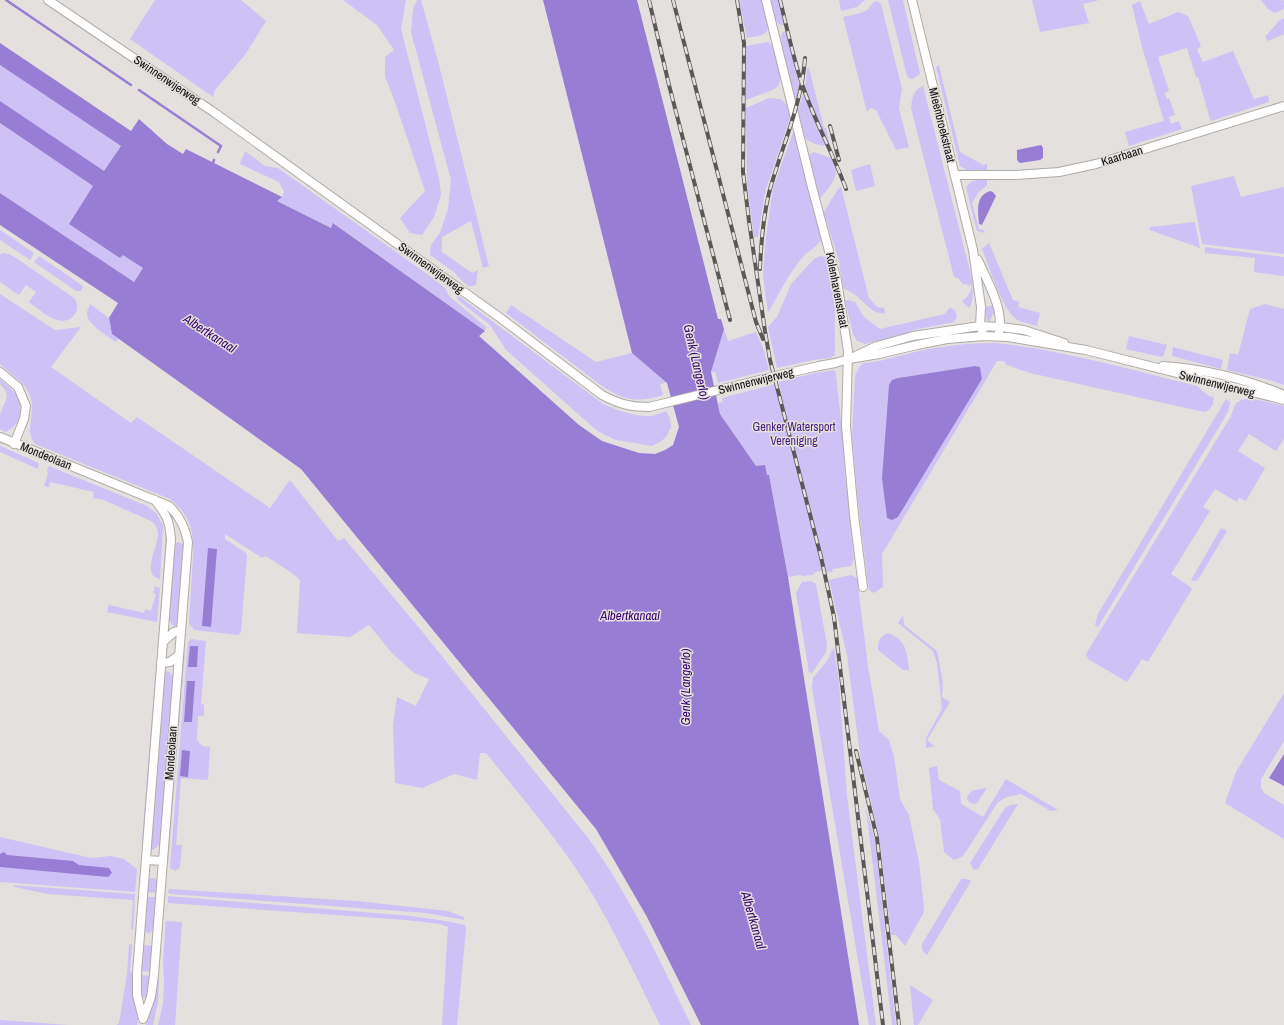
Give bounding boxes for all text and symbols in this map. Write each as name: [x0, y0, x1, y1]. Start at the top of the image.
street label: Swinnenwijerweg: [131, 52, 204, 108]
street label: Mieënbroekstraat: [925, 86, 959, 164]
street label: Kaarbaan: [1099, 142, 1145, 170]
street label: Swinnenwijerweg: [395, 239, 467, 297]
street label: Kolenhavenstraat: [822, 251, 852, 329]
water label: Albertkanaal: [179, 310, 240, 357]
water label: Genk (Langerlo): [680, 323, 714, 402]
street label: Swinnenwijerweg: [717, 364, 796, 398]
street label: Swinnenwijerweg: [1178, 367, 1257, 401]
park label: Genker Watersport Vereniging: [753, 419, 836, 449]
street label: Mondeolaan: [18, 438, 74, 474]
water label: Albertkanaal: [599, 607, 660, 624]
water label: Genk (Langerlo): [677, 648, 694, 726]
street label: Mondeolaan: [161, 725, 181, 781]
water label: Albertkanaal: [737, 888, 770, 952]

